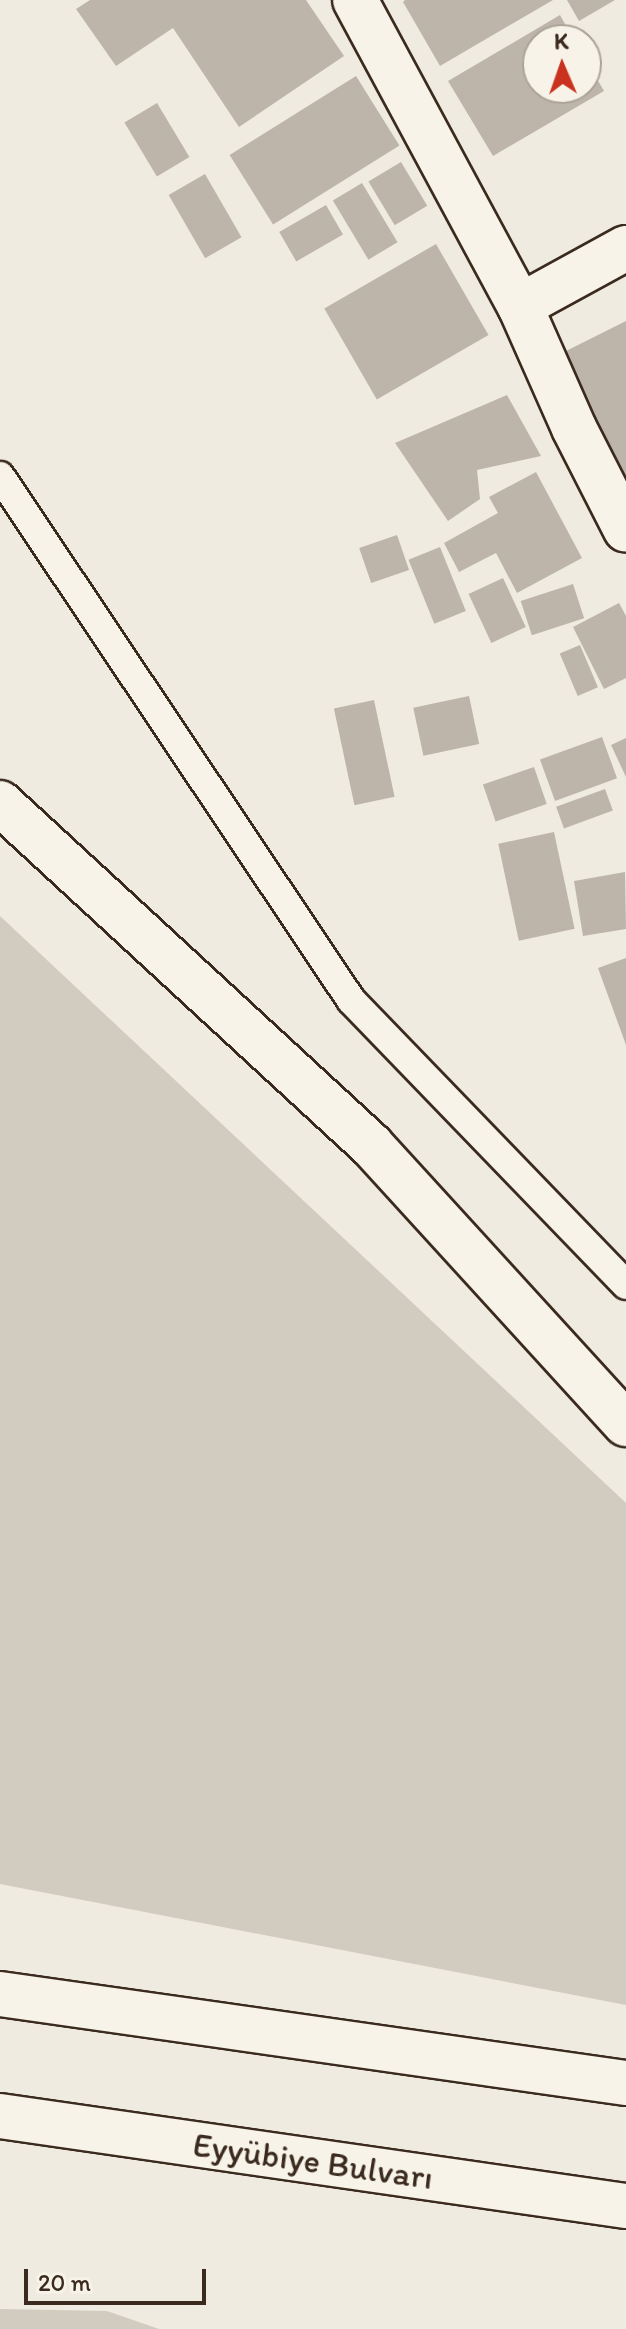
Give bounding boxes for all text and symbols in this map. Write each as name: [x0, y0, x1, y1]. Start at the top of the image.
north arrow: [522, 24, 602, 104]
text: K: [554, 28, 569, 55]
street label: Eyyübiye Bulvarı: [191, 2124, 435, 2198]
scale bar: [28, 2253, 210, 2303]
text: 20 m: [38, 2268, 91, 2297]

